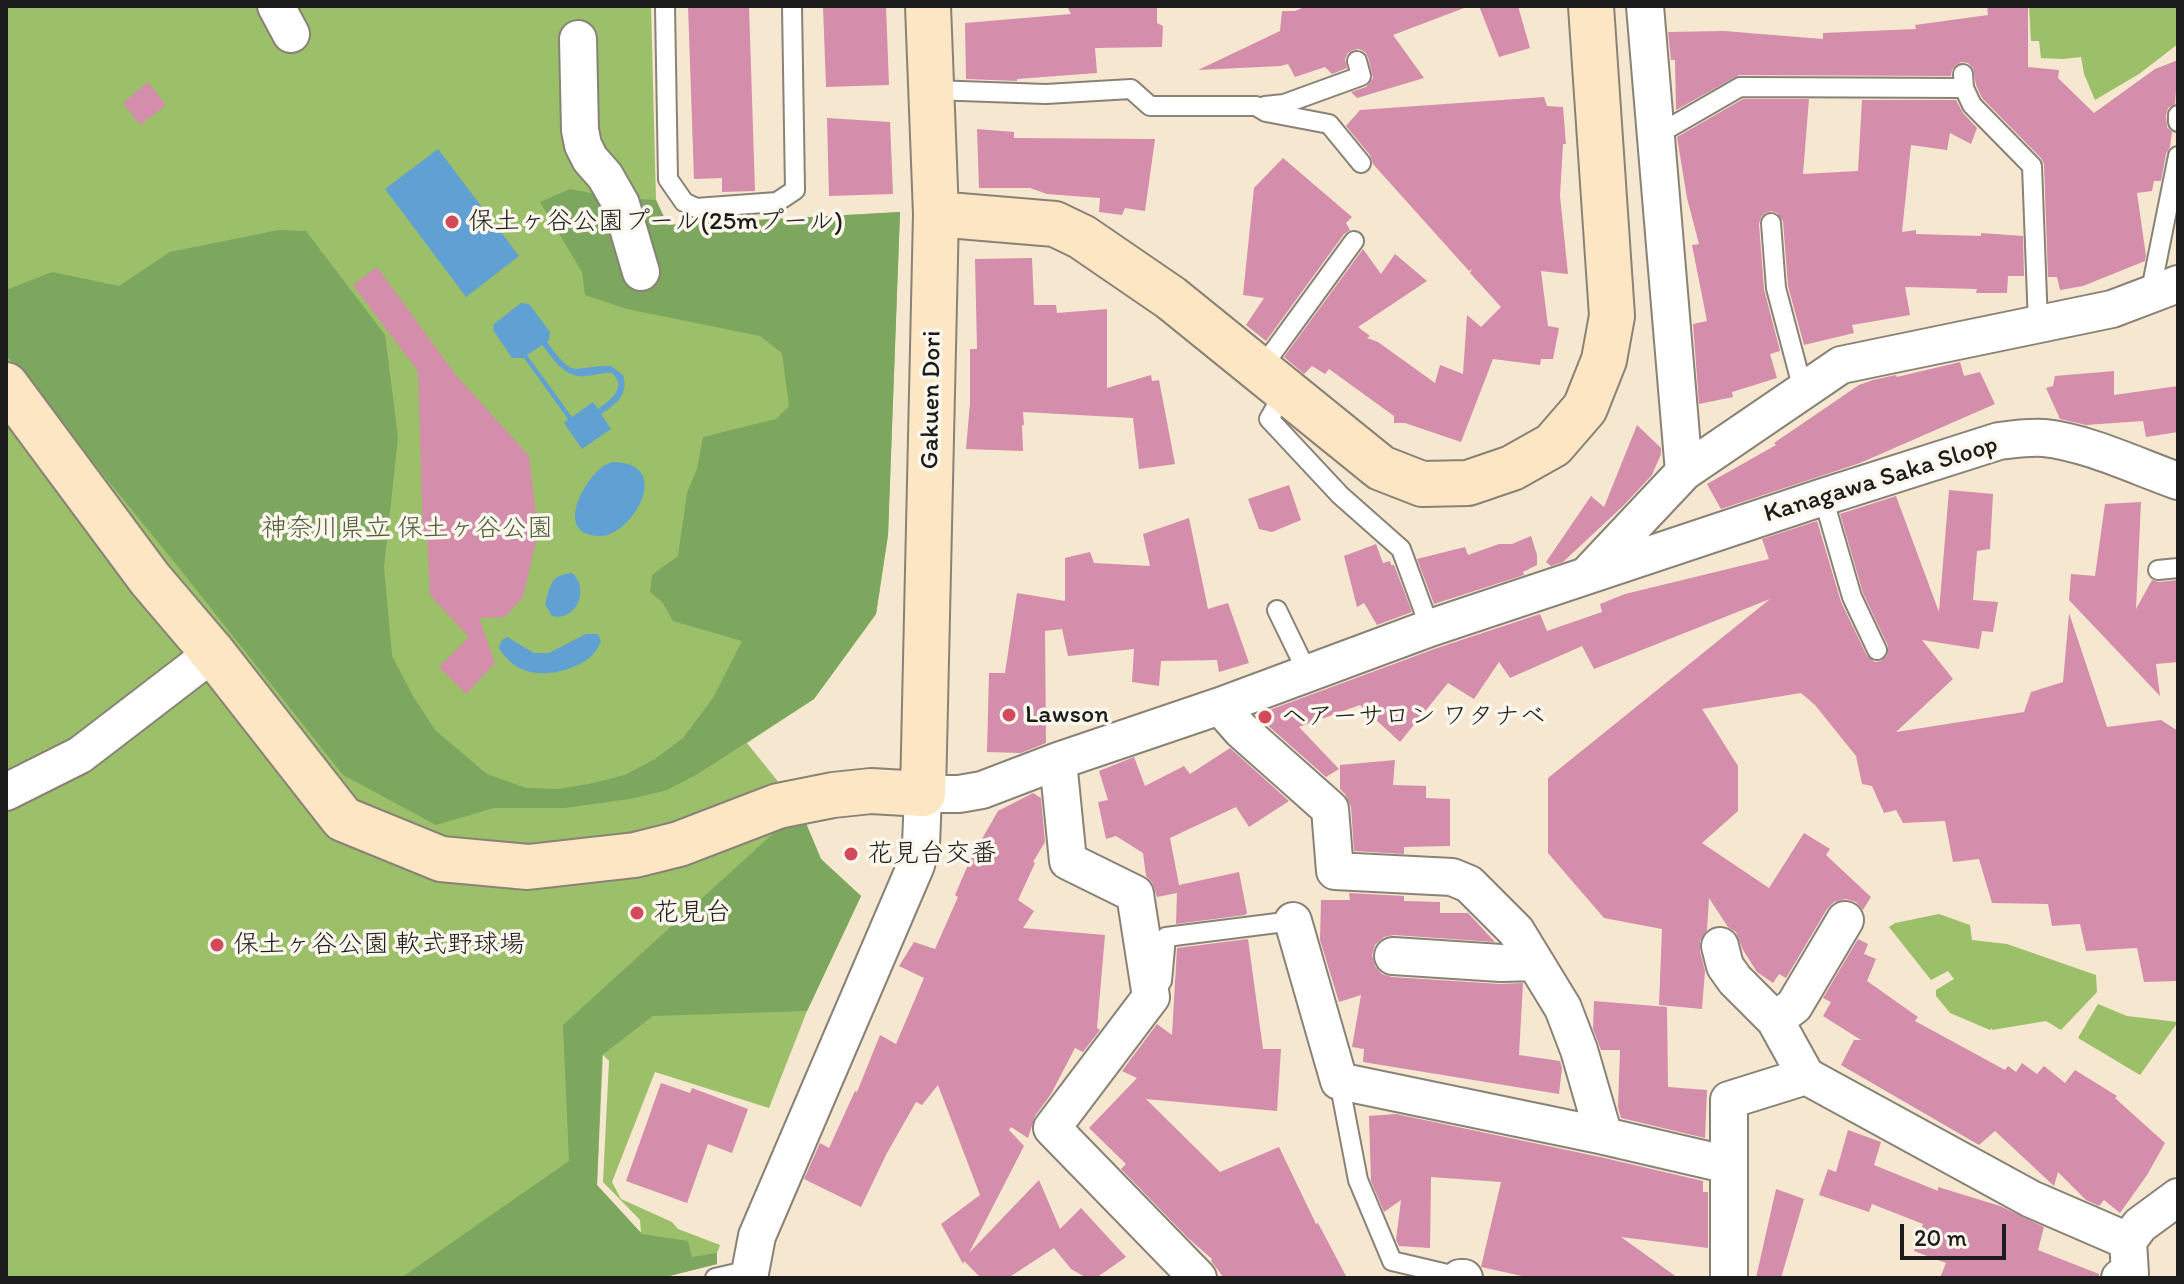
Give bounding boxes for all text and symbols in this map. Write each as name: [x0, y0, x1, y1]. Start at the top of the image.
place label: 保土ヶ谷公園プール(25mプール): [468, 206, 843, 238]
marker: 保土ヶ谷公園プール(25mプール): [443, 213, 461, 231]
street label: Gakuen Dori: [915, 330, 949, 470]
street label: Kanagawa Saka Sloop: [1760, 430, 2002, 530]
park label: 神奈川県立 保土ヶ谷公園: [261, 513, 553, 545]
place label: Lawson: [1025, 699, 1109, 731]
place label: ヘアーサロン ワタナベ: [1281, 701, 1546, 733]
marker: Lawson: [1000, 706, 1018, 724]
marker: ヘアーサロン ワタナベ: [1256, 708, 1274, 726]
place label: 花見台交番: [867, 838, 997, 870]
marker: 花見台交番: [842, 845, 860, 863]
place label: 花見台: [653, 897, 731, 929]
marker: 花見台: [628, 904, 646, 922]
place label: 保土ヶ谷公園 軟式野球場: [233, 929, 525, 961]
marker: 保土ヶ谷公園 軟式野球場: [208, 936, 226, 954]
scale bar: [1904, 1208, 2010, 1258]
text: 20 m: [1914, 1223, 1967, 1252]

